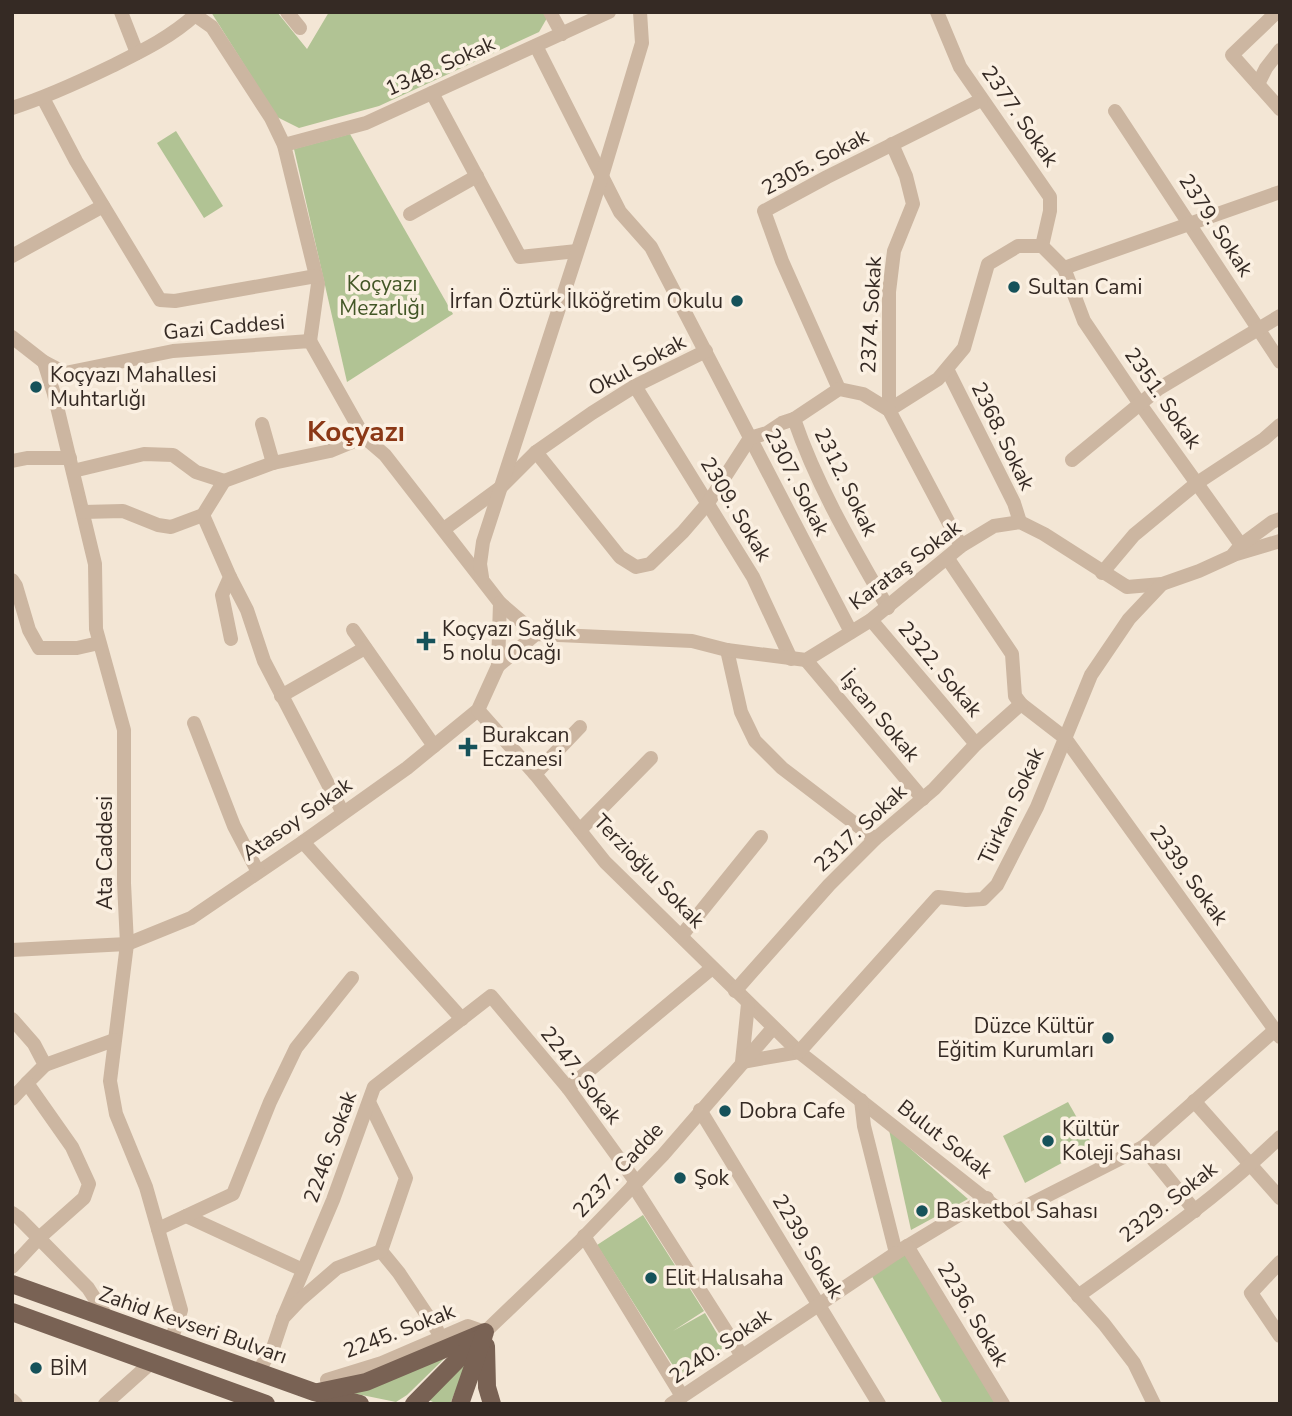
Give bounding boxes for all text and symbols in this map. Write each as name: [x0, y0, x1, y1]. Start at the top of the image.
street label: 1348. Sokak: [381, 29, 500, 103]
street label: 2377. Sokak: [975, 60, 1065, 172]
street label: 2305. Sokak: [757, 122, 874, 202]
street label: 2379. Sokak: [1172, 168, 1260, 282]
street label: 2374. Sokak: [854, 255, 888, 374]
park label: Koçyazı Mezarlığı: [339, 270, 425, 322]
place label: Sultan Cami: [1028, 273, 1142, 301]
marker: Sultan Cami: [1006, 279, 1022, 295]
place label: İrfan Öztürk İlköğretim Okulu: [449, 287, 723, 315]
marker: İrfan Öztürk İlköğretim Okulu: [729, 293, 745, 309]
street label: Gazi Caddesi: [162, 308, 286, 346]
street label: Okul Sokak: [583, 327, 691, 402]
street label: 2351. Sokak: [1118, 342, 1208, 454]
place label: Koçyazı Mahallesi Muhtarlığı: [50, 361, 217, 413]
street label: 2368. Sokak: [965, 377, 1041, 495]
marker: Koçyazı Mahallesi Muhtarlığı: [28, 379, 44, 395]
district label: Koçyazı: [307, 413, 405, 451]
street label: 2307. Sokak: [758, 423, 836, 541]
street label: 2312. Sokak: [808, 423, 884, 541]
street label: 2309. Sokak: [694, 452, 778, 567]
street label: Karataş Sokak: [843, 513, 967, 616]
place label: Koçyazı Sağlık 5 nolu Ocağı: [442, 615, 577, 667]
street label: 2322. Sokak: [892, 615, 989, 723]
marker: Koçyazı Sağlık 5 nolu Ocağı: [416, 631, 436, 651]
street label: İşcan Sokak: [834, 665, 926, 768]
place label: Burakcan Eczanesi: [482, 721, 569, 773]
marker: Burakcan Eczanesi: [460, 739, 476, 755]
street label: Türkan Sokak: [972, 743, 1051, 869]
street label: Atasoy Sokak: [237, 771, 358, 867]
street label: 2317. Sokak: [808, 777, 913, 878]
street label: Ata Caddesi: [91, 796, 119, 910]
street label: Terzioğlu Sokak: [587, 808, 711, 934]
street label: 2339. Sokak: [1143, 819, 1235, 931]
place label: Düzce Kültür Eğitim Kurumları: [937, 1012, 1094, 1064]
street label: 2247. Sokak: [534, 1020, 628, 1130]
marker: Düzce Kültür Eğitim Kurumları: [1100, 1030, 1116, 1046]
street label: 2246. Sokak: [297, 1087, 363, 1207]
street label: Bulut Sokak: [892, 1093, 999, 1185]
place label: Dobra Cafe: [739, 1097, 845, 1125]
marker: Dobra Cafe: [717, 1103, 733, 1119]
place label: Kültür Koleji Sahası: [1062, 1115, 1181, 1167]
street label: 2237. Cadde: [566, 1116, 670, 1224]
marker: Kültür Koleji Sahası: [1040, 1133, 1056, 1149]
street label: 2329. Sokak: [1113, 1155, 1223, 1249]
place label: Şok: [694, 1164, 730, 1192]
marker: Şok: [672, 1170, 688, 1186]
street label: 2239. Sokak: [766, 1189, 850, 1304]
place label: Basketbol Sahası: [936, 1197, 1098, 1225]
marker: Basketbol Sahası: [914, 1203, 930, 1219]
street label: 2236. Sokak: [931, 1257, 1015, 1372]
place label: Elit Halısaha: [665, 1264, 784, 1292]
marker: Elit Halısaha: [643, 1270, 659, 1286]
street label: Zahid Kevseri Bulvarı: [95, 1280, 291, 1370]
street label: 2245. Sokak: [339, 1297, 459, 1365]
street label: 2240. Sokak: [664, 1301, 777, 1390]
place label: BİM: [50, 1354, 88, 1382]
marker: BİM: [28, 1360, 44, 1376]

